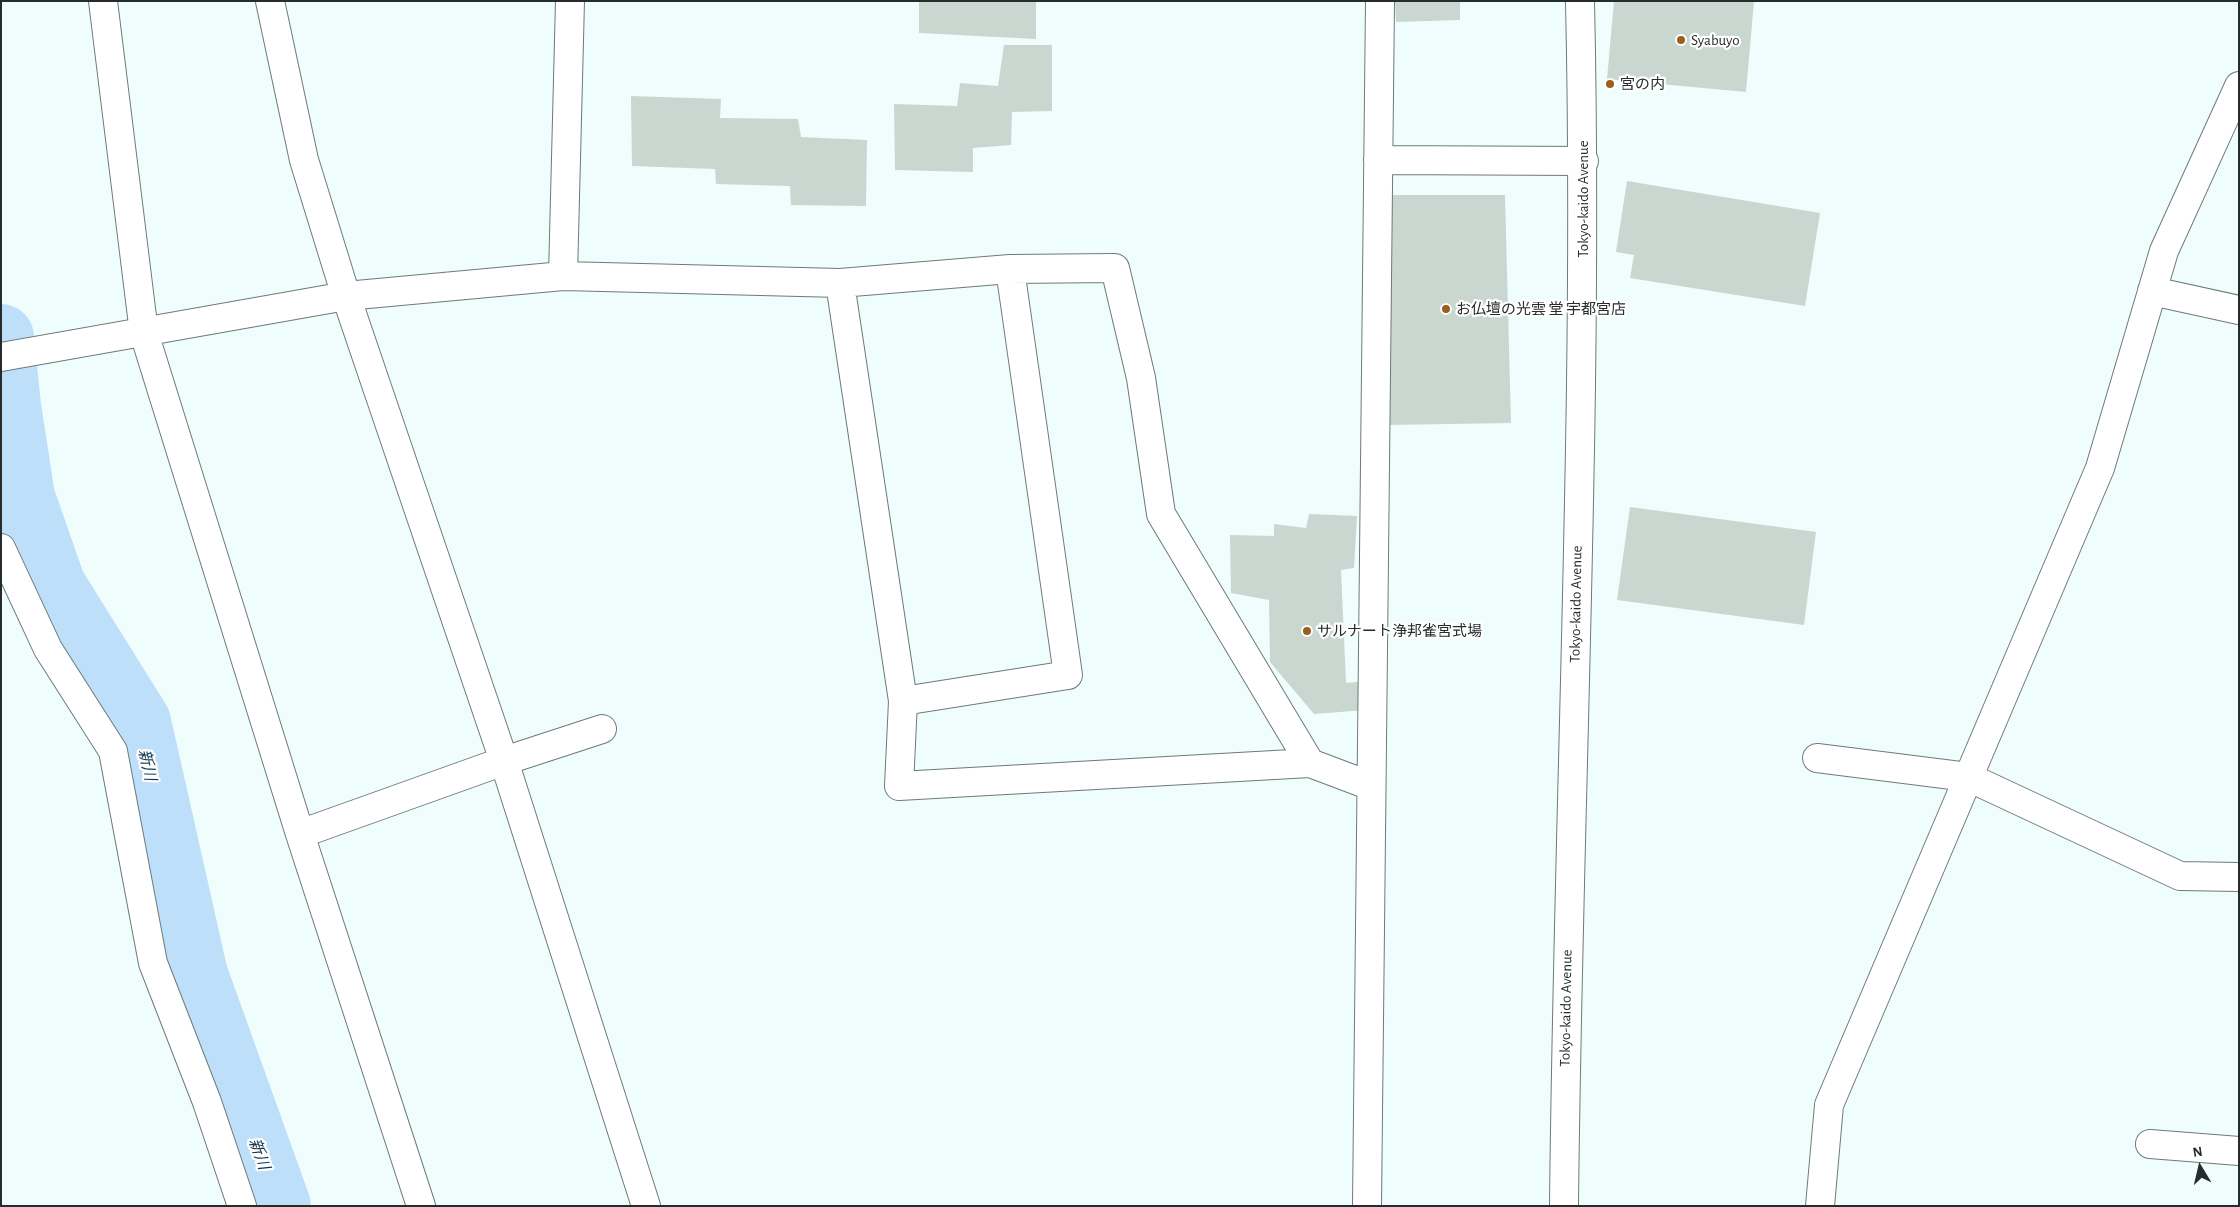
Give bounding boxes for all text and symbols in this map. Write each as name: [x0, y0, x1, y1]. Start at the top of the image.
place label: Syabuyo: [1691, 31, 1740, 49]
marker: Syabuyo: [1675, 34, 1687, 46]
place label: 宮の内: [1620, 75, 1665, 93]
marker: 宮の内: [1604, 78, 1616, 90]
street label: Tokyo-kaido Avenue: [1574, 140, 1592, 258]
place label: お仏壇の光雲 堂 宇都宮店: [1456, 300, 1626, 318]
marker: お仏壇の光雲 堂 宇都宮店: [1440, 303, 1452, 315]
street label: Tokyo-kaido Avenue: [1566, 545, 1586, 663]
place label: サルナート浄邦雀宮式場: [1317, 622, 1482, 640]
marker: サルナート浄邦雀宮式場: [1301, 625, 1313, 637]
water label: 新川: [134, 747, 160, 783]
street label: Tokyo-kaido Avenue: [1556, 949, 1576, 1067]
water label: 新川: [245, 1136, 273, 1172]
north arrow: [2175, 1142, 2225, 1192]
text: N: [2192, 1145, 2204, 1160]

